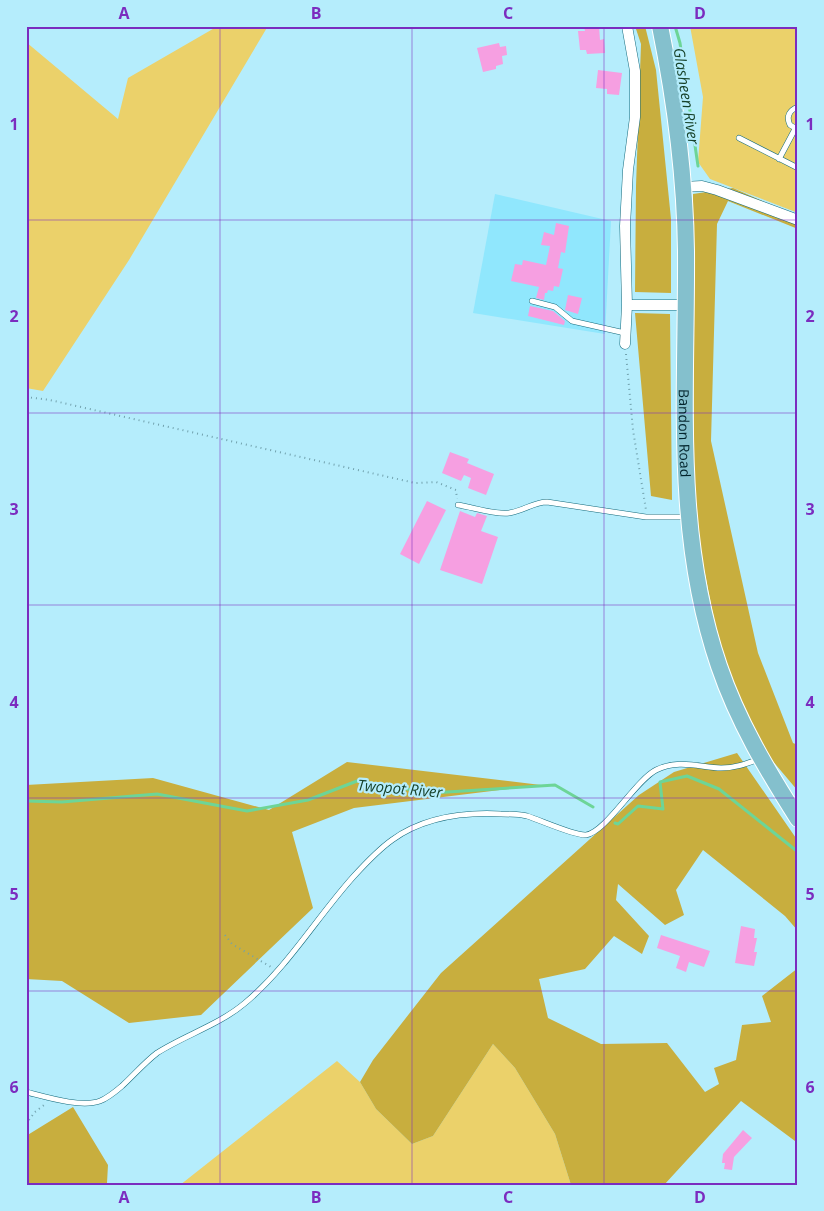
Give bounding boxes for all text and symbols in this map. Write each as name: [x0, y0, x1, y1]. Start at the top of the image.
text: A: [118, 2, 130, 24]
text: B: [311, 2, 321, 24]
text: C: [503, 2, 513, 24]
text: D: [694, 2, 706, 24]
water label: Glasheen River: [669, 46, 705, 147]
text: 1: [9, 113, 19, 135]
text: 1: [805, 113, 815, 135]
text: 2: [9, 305, 19, 327]
text: 2: [805, 305, 815, 327]
street label: Bandon Road: [675, 389, 696, 478]
text: 3: [9, 498, 19, 520]
text: 3: [805, 498, 815, 520]
text: 4: [9, 691, 19, 713]
text: 4: [805, 691, 815, 713]
water label: Twopot River: [357, 774, 444, 802]
text: 5: [9, 883, 19, 905]
text: 5: [805, 883, 815, 905]
text: 6: [9, 1076, 19, 1098]
text: 6: [805, 1076, 815, 1098]
text: A: [118, 1186, 130, 1208]
text: B: [311, 1186, 321, 1208]
text: C: [503, 1186, 513, 1208]
text: D: [694, 1186, 706, 1208]

